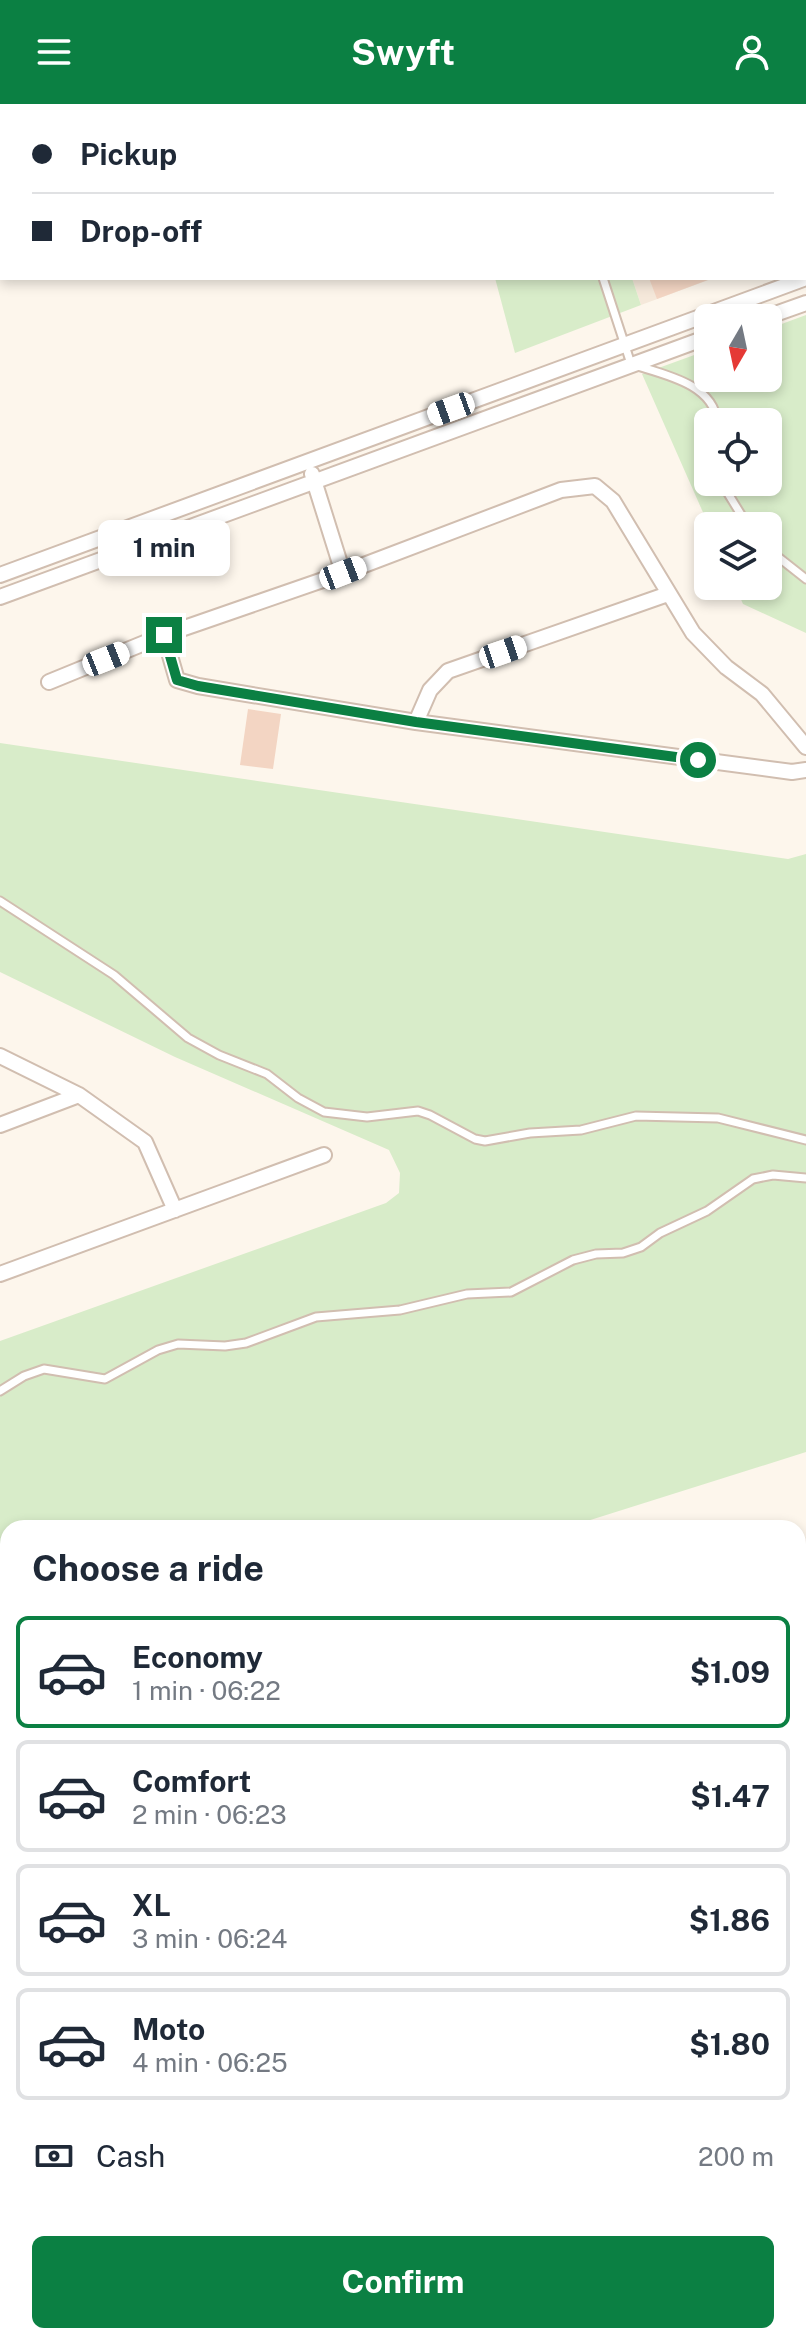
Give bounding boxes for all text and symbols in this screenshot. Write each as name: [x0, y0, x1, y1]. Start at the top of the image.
icon: menu: [32, 30, 76, 74]
icon: person: [730, 30, 774, 74]
text: Swyft: [351, 31, 455, 73]
text: Pickup: [80, 136, 177, 172]
text: Drop-off: [80, 213, 202, 249]
north arrow: [694, 304, 782, 392]
map controls: [694, 304, 782, 600]
car: [424, 390, 478, 428]
button: locate: [694, 408, 782, 496]
button: layers: [694, 512, 782, 600]
callout: 1 min: [98, 519, 230, 575]
text: 1 min: [133, 532, 195, 563]
car: [316, 553, 370, 593]
route end: [146, 617, 182, 653]
car: [476, 633, 530, 671]
car: [79, 639, 133, 679]
route start: [680, 742, 716, 778]
text: Choose a ride: [32, 1547, 264, 1589]
icon: car: [36, 1636, 108, 1708]
text: Economy: [132, 1639, 263, 1675]
text: $1.09: [690, 1654, 770, 1690]
text: 1 min · 06:22: [132, 1675, 281, 1706]
icon: car: [36, 1760, 108, 1832]
text: Comfort: [132, 1763, 251, 1799]
text: $1.47: [690, 1778, 770, 1814]
text: 2 min · 06:23: [132, 1799, 287, 1830]
icon: car: [36, 1884, 108, 1956]
text: XL: [132, 1887, 171, 1923]
text: $1.86: [689, 1902, 770, 1938]
text: 3 min · 06:24: [132, 1923, 287, 1954]
icon: car: [36, 2008, 108, 2080]
text: Moto: [132, 2011, 205, 2047]
text: $1.80: [689, 2026, 770, 2062]
text: 4 min · 06:25: [132, 2047, 288, 2078]
icon: cash: [32, 2134, 76, 2178]
text: Cash: [96, 2138, 165, 2174]
text: 200 m: [698, 2141, 774, 2172]
button: Confirm: [32, 2236, 774, 2328]

